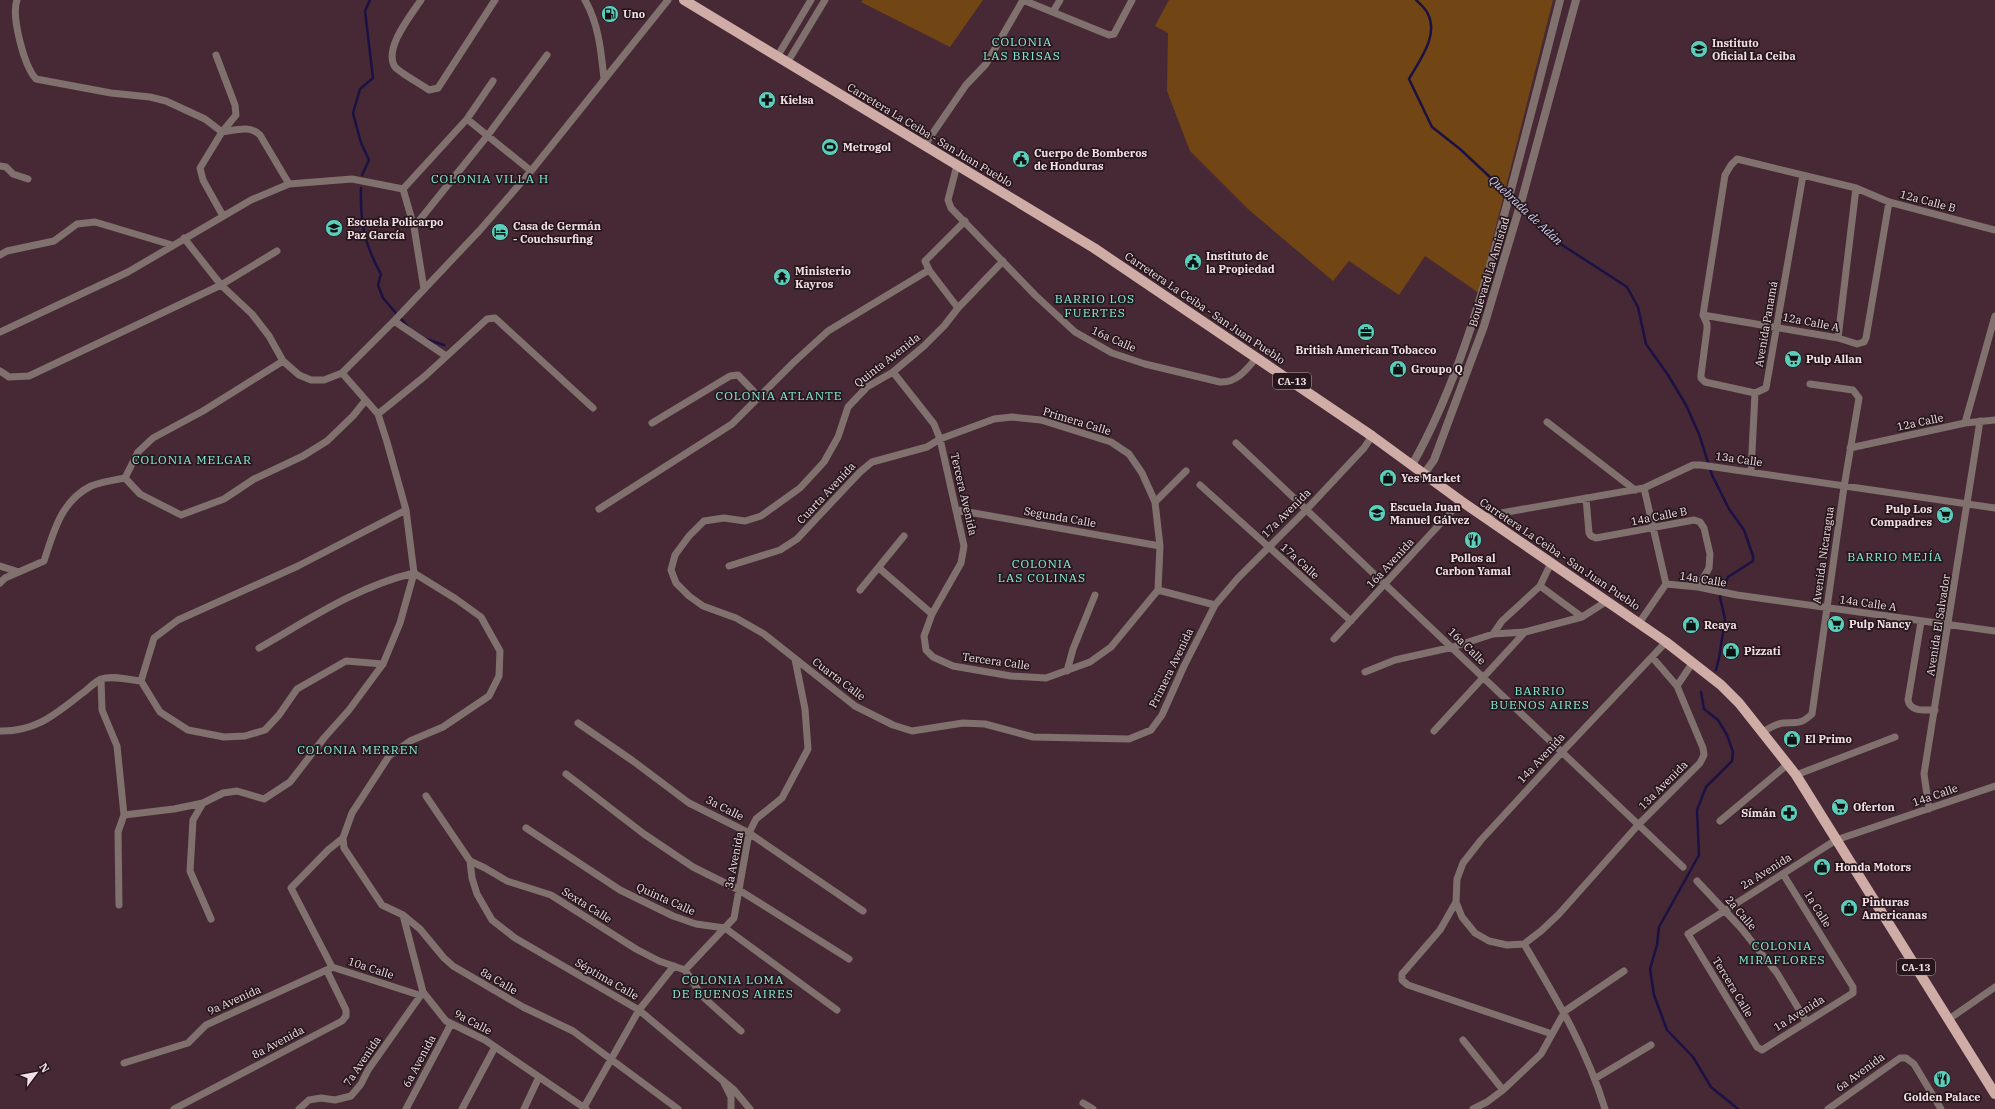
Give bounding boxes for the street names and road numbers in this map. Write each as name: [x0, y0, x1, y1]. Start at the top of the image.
street label: Carretera La Ceiba - San Juan Pueblo: [845, 80, 1015, 190]
street label: 12a Calle B: [1899, 187, 1957, 215]
street label: Boulevard La Amistad: [1466, 215, 1512, 329]
street label: Carretera La Ceiba - San Juan Pueblo: [1122, 249, 1288, 367]
street label: Avenida Panamá: [1752, 280, 1780, 368]
street label: 12a Calle A: [1781, 310, 1841, 334]
street label: 16a Calle: [1090, 323, 1139, 355]
street label: Quinta Avenida: [851, 330, 923, 390]
road number: CA-13: [1273, 373, 1311, 389]
street label: Primera Calle: [1041, 404, 1113, 438]
street label: 12a Calle: [1895, 410, 1945, 434]
street label: 13a Calle: [1715, 449, 1763, 469]
street label: Tercera Avenida: [948, 451, 980, 537]
street label: Cuarta Avenida: [794, 459, 858, 527]
street label: 17a Avenida: [1258, 485, 1314, 541]
street label: Carretera La Ceiba - San Juan Pueblo: [1477, 495, 1643, 613]
street label: Segunda Calle: [1023, 504, 1097, 530]
street label: 14a Calle B: [1630, 504, 1688, 528]
street label: Avenida Nicaragua: [1809, 506, 1837, 604]
street label: 16a Avenida: [1363, 535, 1417, 591]
street label: 17a Calle: [1278, 540, 1322, 582]
street label: 14a Calle: [1679, 568, 1728, 590]
street label: Avenida El Salvador: [1923, 573, 1953, 677]
street label: 14a Calle A: [1839, 592, 1898, 614]
street label: 16a Calle: [1445, 625, 1489, 668]
street label: Primera Avenida: [1146, 626, 1196, 710]
street label: Tercera Calle: [961, 649, 1031, 673]
street label: Cuarta Calle: [810, 654, 868, 704]
street label: 14a Avenida: [1514, 730, 1568, 786]
street label: 13a Avenida: [1635, 757, 1691, 813]
street label: 14a Calle: [1910, 781, 1960, 809]
street label: 3a Calle: [704, 793, 746, 824]
street label: 3a Avenida: [722, 831, 746, 889]
street label: 2a Avenida: [1738, 850, 1794, 892]
street label: Quinta Calle: [634, 880, 698, 918]
street label: Sexta Calle: [559, 884, 615, 926]
street label: 1a Calle: [1801, 888, 1835, 930]
street label: 2a Calle: [1722, 893, 1760, 933]
street label: 10a Calle: [346, 954, 396, 982]
street label: Tercera Calle: [1710, 954, 1757, 1020]
street label: Séptima Calle: [573, 955, 641, 1003]
road number: CA-13: [1897, 959, 1935, 975]
street label: 8a Calle: [478, 965, 520, 997]
street label: 9a Avenida: [205, 982, 263, 1018]
street label: 1a Avenida: [1771, 992, 1827, 1034]
street label: 9a Calle: [452, 1006, 494, 1038]
street label: 8a Avenida: [249, 1022, 307, 1062]
street label: 6a Avenida: [399, 1032, 439, 1090]
street label: 7a Avenida: [340, 1033, 384, 1089]
street label: 6a Avenida: [1833, 1050, 1887, 1094]

